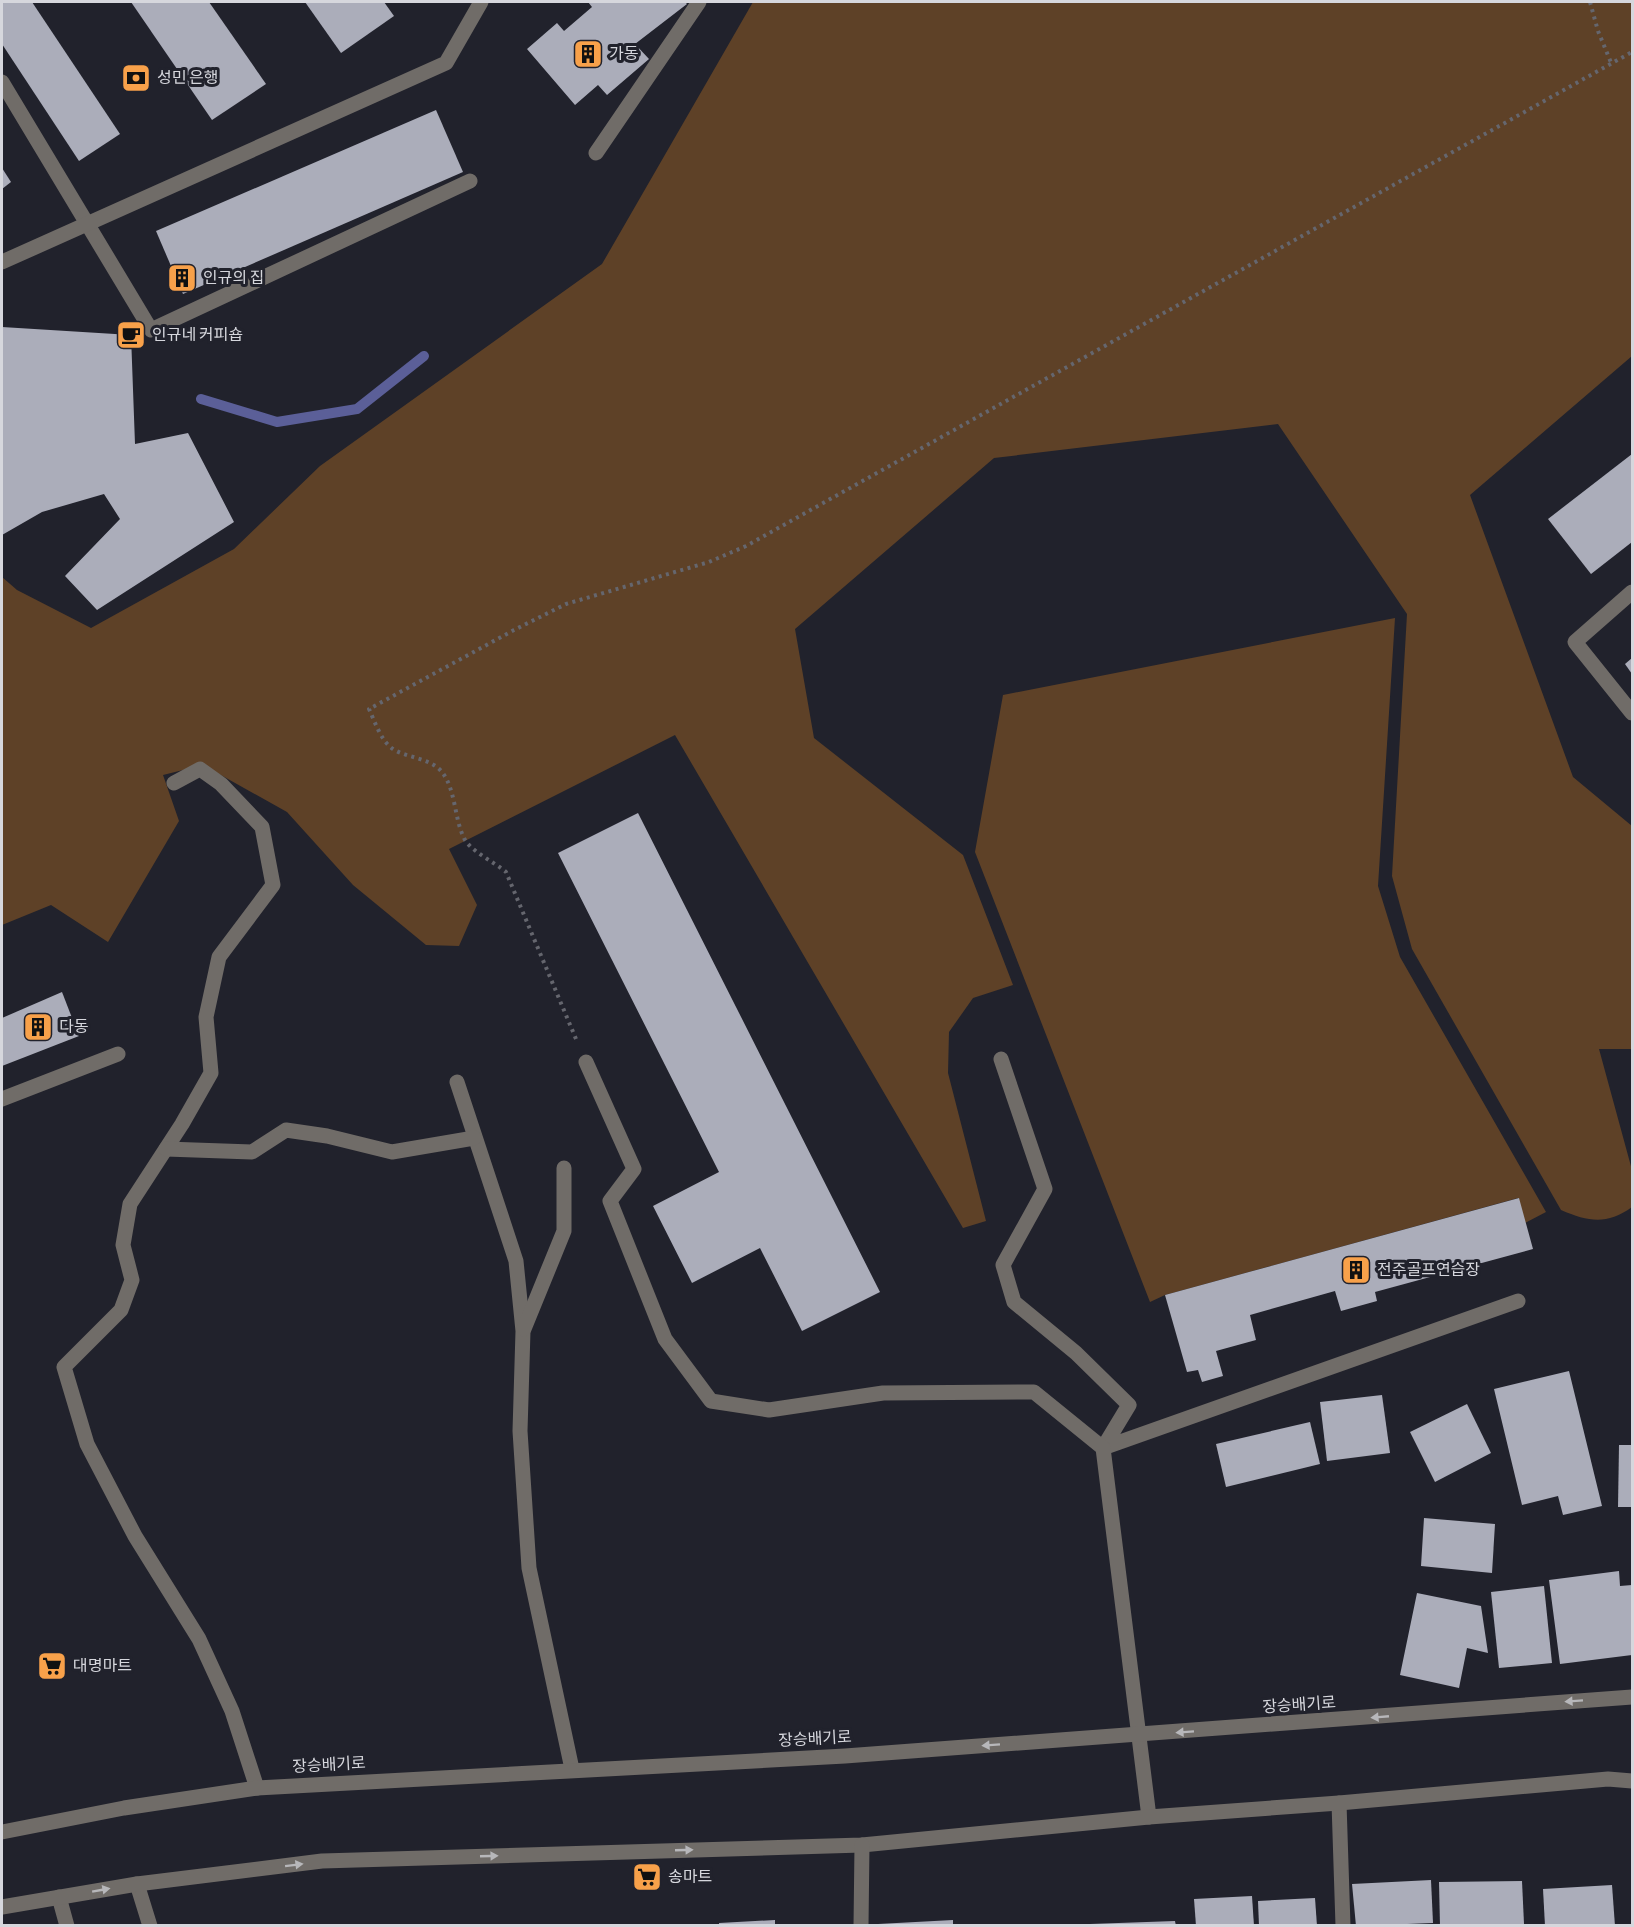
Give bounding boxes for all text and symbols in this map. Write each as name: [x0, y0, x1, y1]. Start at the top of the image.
building icon: 가동: [572, 38, 604, 70]
place label: 가동: [609, 46, 639, 62]
bank icon: 성민 은행: [120, 62, 152, 94]
place label: 성민 은행: [157, 70, 219, 86]
building icon: 인규의 집: [166, 262, 198, 294]
place label: 인규의 집: [203, 270, 265, 286]
cafe icon: 인규네 커피숍: [115, 319, 147, 351]
place label: 인규네 커피숍: [152, 327, 243, 343]
building icon: 다동: [22, 1011, 54, 1043]
place label: 다동: [59, 1019, 89, 1035]
building icon: 전주골프연습장: [1340, 1254, 1372, 1286]
place label: 전주골프연습장: [1377, 1262, 1480, 1278]
supermarket icon: 대명마트: [36, 1650, 68, 1682]
place label: 대명마트: [73, 1658, 132, 1674]
street label: 장승배기로: [1262, 1694, 1337, 1716]
one-way arrow: [1565, 1697, 1584, 1706]
one-way arrow: [1370, 1712, 1389, 1722]
one-way arrow: [1176, 1727, 1195, 1737]
street label: 장승배기로: [778, 1729, 852, 1749]
one-way arrow: [981, 1741, 1000, 1750]
street label: 장승배기로: [292, 1755, 366, 1775]
one-way arrow: [674, 1846, 693, 1855]
one-way arrow: [479, 1851, 498, 1861]
one-way arrow: [284, 1860, 303, 1869]
supermarket icon: 송마트: [631, 1861, 663, 1893]
place label: 송마트: [668, 1869, 712, 1885]
one-way arrow: [91, 1885, 110, 1894]

